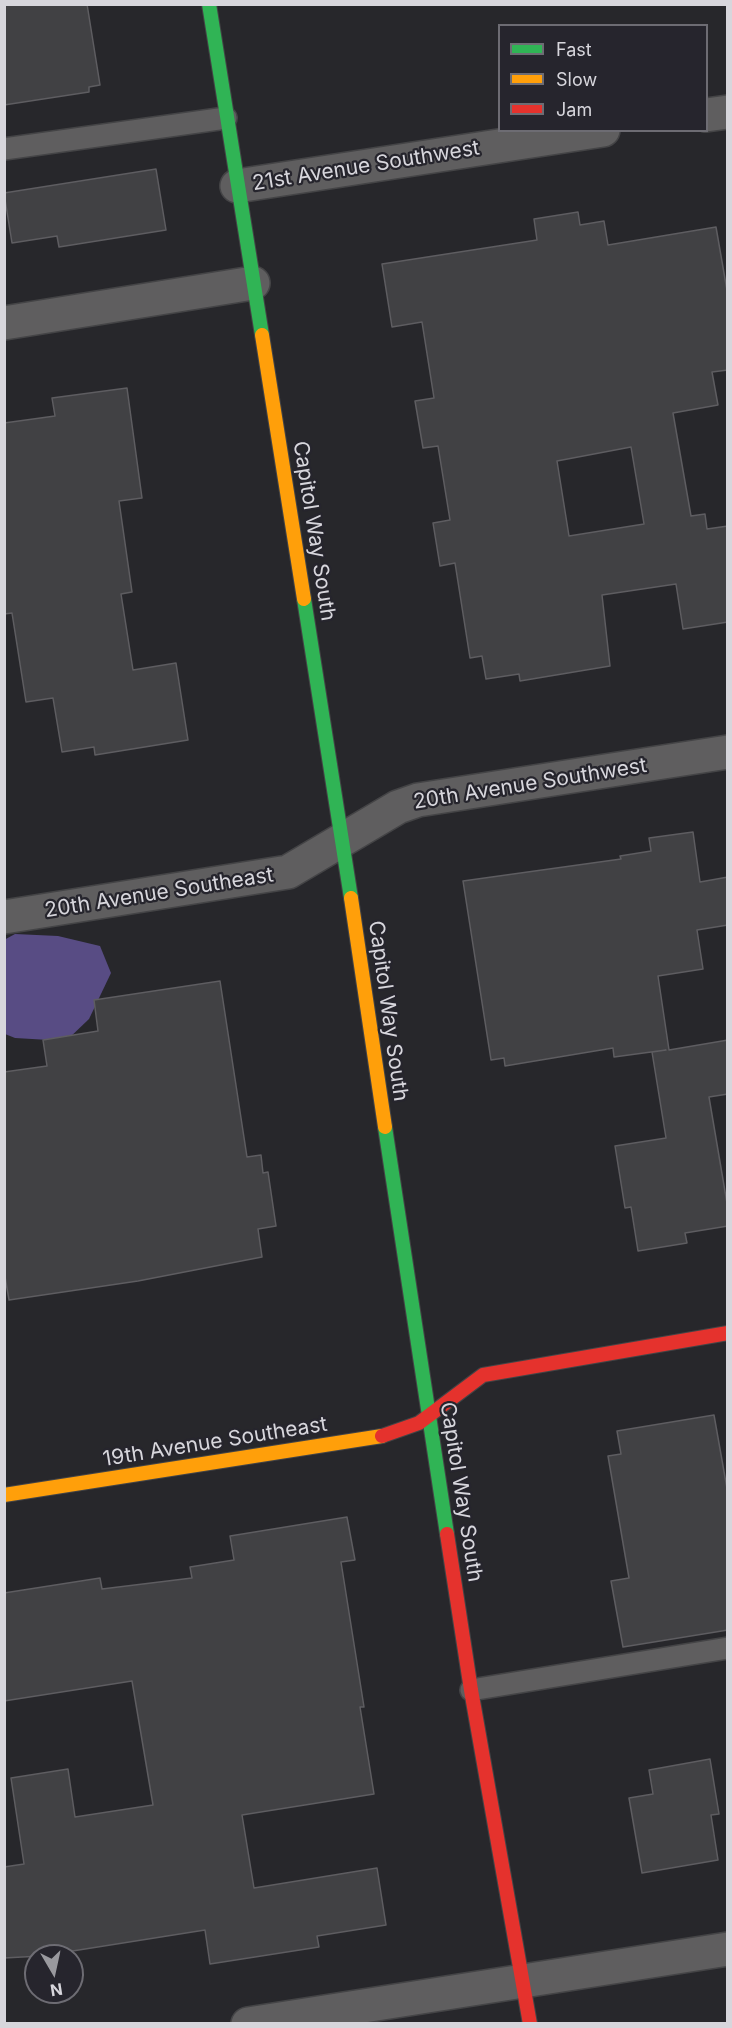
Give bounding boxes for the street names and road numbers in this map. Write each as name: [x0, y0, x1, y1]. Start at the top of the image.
street label: 21st Avenue Southwest: [251, 136, 481, 196]
street label: Capitol Way South: [287, 439, 341, 623]
street label: 20th Avenue Southwest: [411, 753, 649, 815]
street label: 20th Avenue Southeast: [43, 862, 275, 924]
street label: Capitol Way South: [363, 919, 413, 1103]
street label: Capitol Way South: [434, 1400, 488, 1584]
street label: 19th Avenue Southeast: [101, 1412, 329, 1472]

